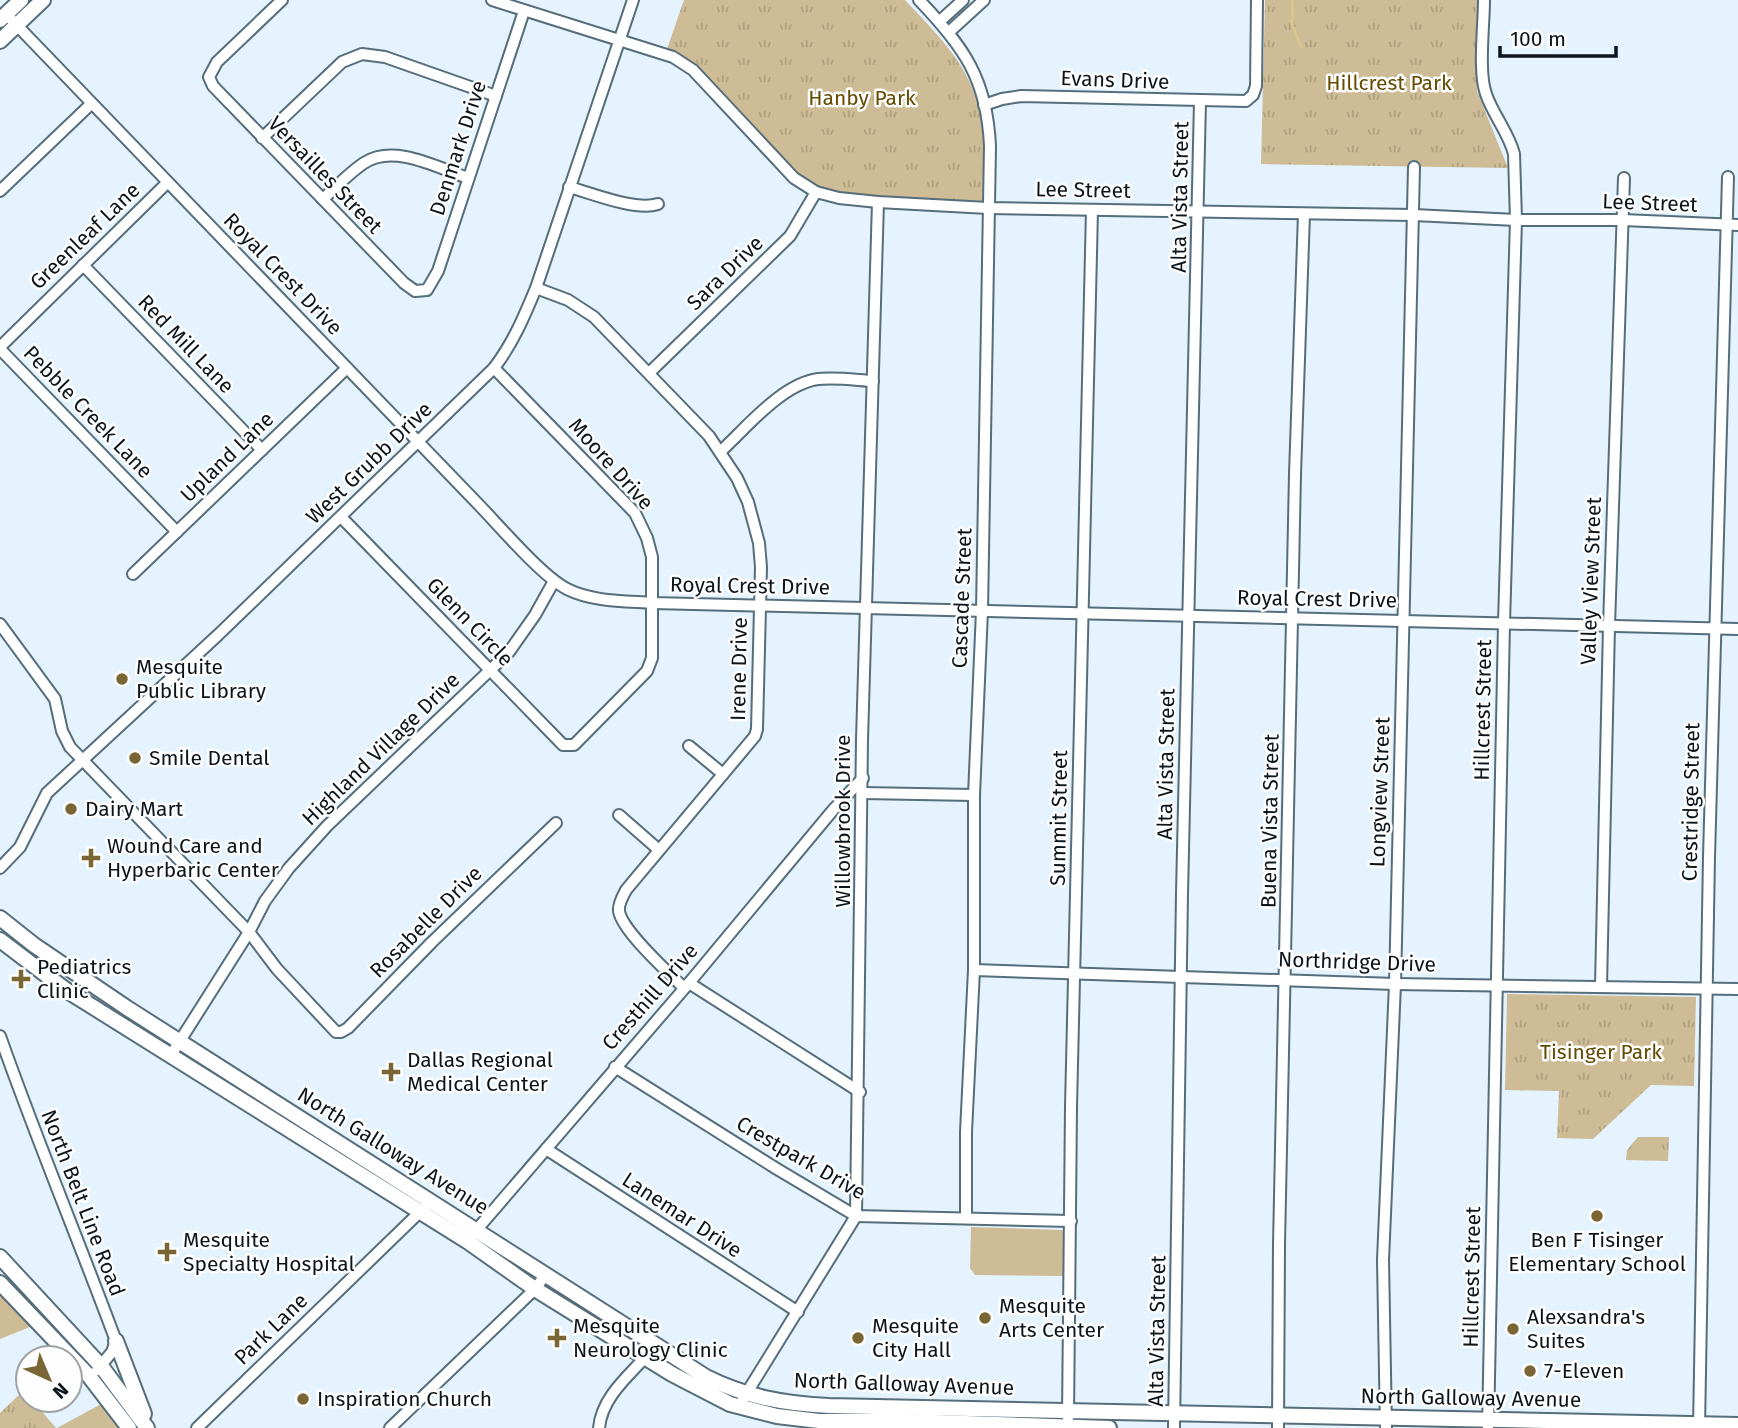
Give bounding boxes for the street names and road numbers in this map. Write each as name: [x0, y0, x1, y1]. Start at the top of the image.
street label: Evans Drive: [1060, 65, 1170, 95]
street label: Denmark Drive: [424, 77, 492, 219]
street label: Versailles Street: [262, 111, 388, 239]
street label: Alta Vista Street: [1166, 121, 1194, 273]
street label: Lee Street: [1035, 176, 1131, 204]
street label: Greenleaf Lane: [25, 177, 145, 295]
street label: Lee Street: [1602, 188, 1699, 218]
street label: Royal Crest Drive: [218, 207, 348, 341]
street label: Sara Drive: [681, 230, 769, 316]
street label: Red Mill Lane: [132, 289, 240, 399]
street label: Pebble Creek Lane: [18, 340, 158, 484]
street label: West Grubb Drive: [301, 396, 437, 530]
street label: Upland Lane: [175, 406, 279, 508]
street label: Moore Drive: [563, 413, 659, 515]
street label: Valley View Street: [1575, 496, 1607, 665]
street label: Cascade Street: [947, 527, 977, 669]
street label: Glenn Circle: [421, 572, 519, 672]
street label: Royal Crest Drive: [670, 572, 830, 600]
street label: Royal Crest Drive: [1237, 585, 1397, 613]
street label: Irene Drive: [725, 617, 753, 721]
street label: Hillcrest Street: [1469, 639, 1497, 781]
street label: Highland Village Drive: [297, 667, 465, 831]
street label: Alta Vista Street: [1152, 688, 1180, 840]
street label: Longview Street: [1364, 716, 1396, 868]
street label: Crestridge Street: [1677, 722, 1705, 882]
street label: Buena Vista Street: [1255, 733, 1285, 908]
street label: Willowbrook Drive: [830, 735, 856, 907]
street label: Summit Street: [1045, 750, 1073, 886]
street label: Rosabelle Drive: [364, 860, 488, 984]
street label: Cresthill Drive: [597, 938, 703, 1056]
street label: Northridge Drive: [1278, 946, 1436, 978]
street label: North Galloway Avenue: [293, 1082, 493, 1220]
street label: North Belt Line Road: [35, 1106, 131, 1300]
street label: Crestpark Drive: [732, 1110, 870, 1206]
street label: Lanemar Drive: [617, 1167, 747, 1263]
street label: Hillcrest Street: [1458, 1206, 1486, 1348]
street label: Alta Vista Street: [1143, 1255, 1171, 1407]
street label: Park Lane: [229, 1288, 313, 1370]
street label: North Galloway Avenue: [793, 1367, 1015, 1401]
street label: North Galloway Avenue: [1360, 1383, 1582, 1413]

